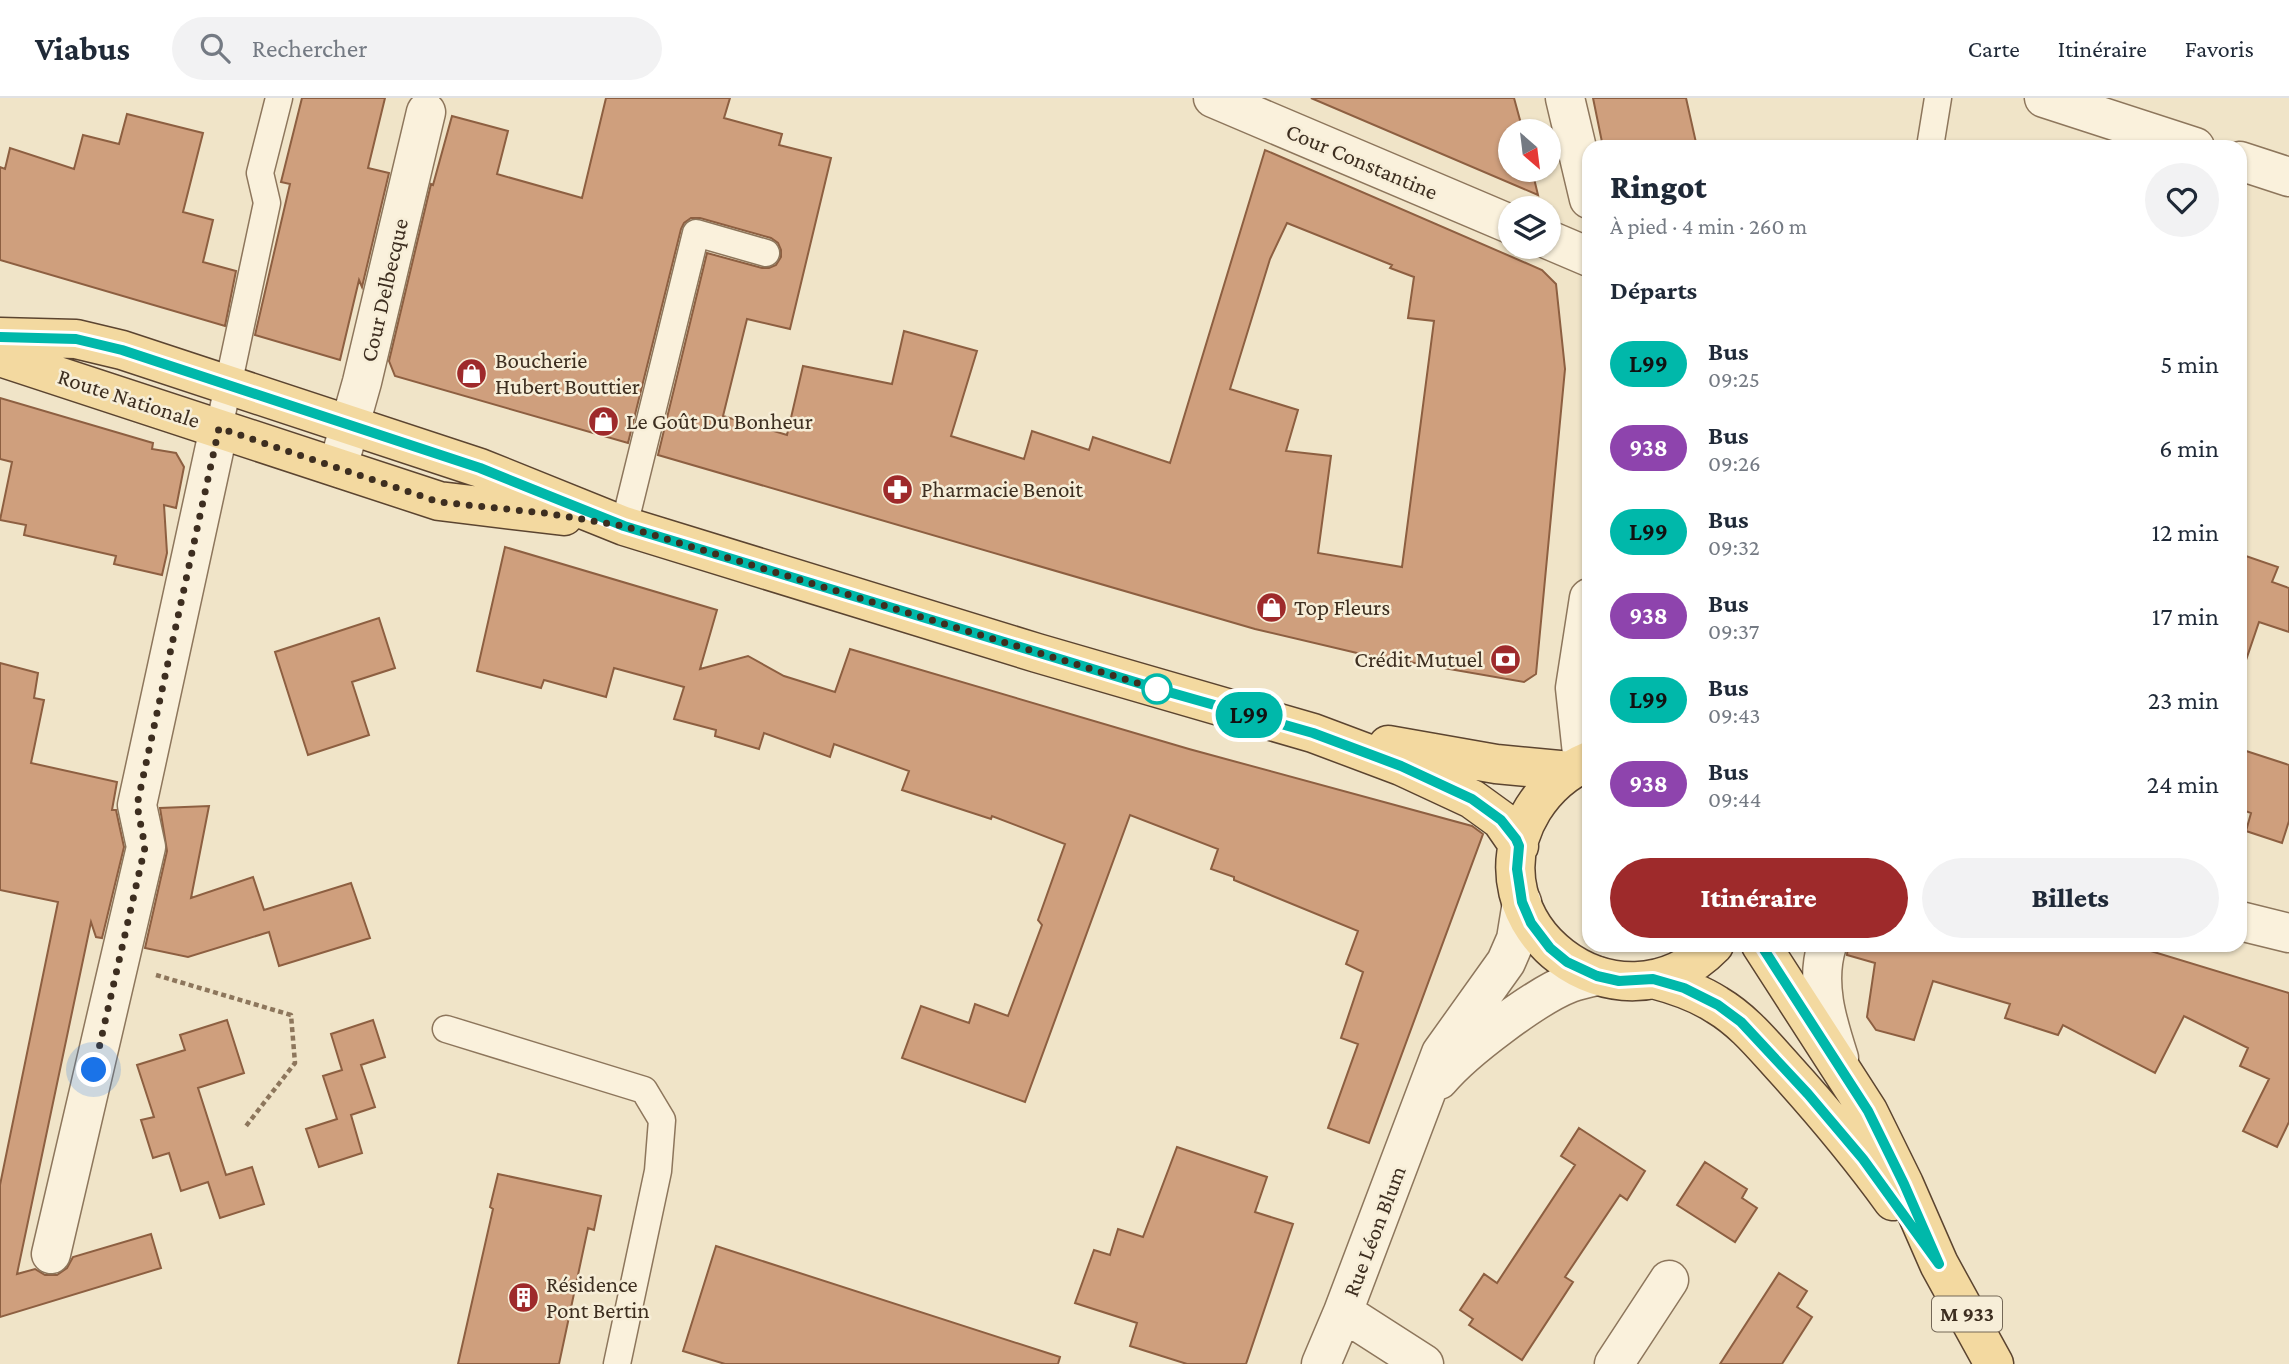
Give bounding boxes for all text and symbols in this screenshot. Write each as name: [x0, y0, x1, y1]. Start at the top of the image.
search box: [172, 17, 662, 80]
icon: search: [196, 29, 234, 67]
text: Viabus: [35, 30, 130, 67]
text: Rechercher: [252, 34, 367, 63]
text: Carte: [1968, 35, 2020, 62]
text: Itinéraire: [2058, 35, 2147, 62]
text: Favoris: [2185, 35, 2254, 62]
street label: Cour Constantine: [1282, 117, 1442, 205]
north arrow: [1498, 119, 1561, 182]
map controls: [1498, 119, 1561, 259]
button: heart: [2145, 163, 2219, 237]
text: Ringot: [1610, 168, 1707, 205]
button: layers: [1498, 196, 1561, 259]
text: À pied · 4 min · 260 m: [1610, 213, 1807, 239]
street label: Cour Delbecque: [355, 216, 413, 364]
text: Départs: [1610, 276, 1697, 305]
text: Bus: [1708, 337, 1749, 366]
place label: Boucherie Hubert Bouttier: [495, 347, 640, 399]
text: L99: [1629, 350, 1668, 377]
text: 5 min: [2160, 350, 2219, 379]
shop icon: Boucherie Hubert Bouttier: [455, 356, 489, 390]
street label: Route Nationale: [55, 363, 203, 433]
text: 09:25: [1708, 366, 1760, 392]
shop icon: Le Goût Du Bonheur: [586, 404, 620, 438]
place label: Le Goût Du Bonheur: [626, 408, 813, 434]
text: Bus: [1708, 421, 1749, 450]
text: 938: [1629, 434, 1668, 461]
text: 6 min: [2159, 434, 2219, 463]
text: 09:26: [1708, 450, 1761, 476]
pharmacy icon: Pharmacie Benoit: [881, 472, 915, 506]
place label: Pharmacie Benoit: [921, 476, 1083, 502]
text: Bus: [1708, 505, 1749, 534]
text: L99: [1629, 518, 1668, 545]
text: 12 min: [2151, 518, 2219, 547]
text: 09:32: [1708, 534, 1760, 560]
text: Bus: [1708, 589, 1749, 618]
shop icon: Top Fleurs: [1254, 590, 1288, 624]
place label: Top Fleurs: [1294, 594, 1390, 620]
text: 938: [1629, 602, 1668, 629]
text: 17 min: [2152, 602, 2219, 631]
text: 09:37: [1708, 618, 1759, 644]
bank icon: Crédit Mutuel: [1489, 642, 1523, 676]
place label: Crédit Mutuel: [1354, 646, 1483, 672]
text: Bus: [1708, 673, 1749, 702]
unlabelled marker: [1142, 674, 1172, 704]
text: L99: [1629, 686, 1668, 713]
text: 23 min: [2148, 686, 2219, 715]
line badge: L99: [1209, 692, 1289, 738]
text: L99: [1230, 701, 1268, 728]
text: 09:43: [1708, 702, 1760, 728]
text: Bus: [1708, 757, 1749, 786]
text: 938: [1629, 770, 1668, 797]
text: 24 min: [2147, 770, 2219, 799]
text: 09:44: [1708, 786, 1761, 812]
button: Itinéraire: [1610, 858, 1908, 938]
button: Billets: [1922, 858, 2219, 938]
your location: [76, 1052, 111, 1087]
street label: Rue Léon Blum: [1337, 1162, 1411, 1300]
place label: Résidence Pont Bertin: [546, 1271, 650, 1323]
building icon: Résidence Pont Bertin: [506, 1280, 540, 1314]
road number: M 933: [1932, 1296, 2002, 1332]

